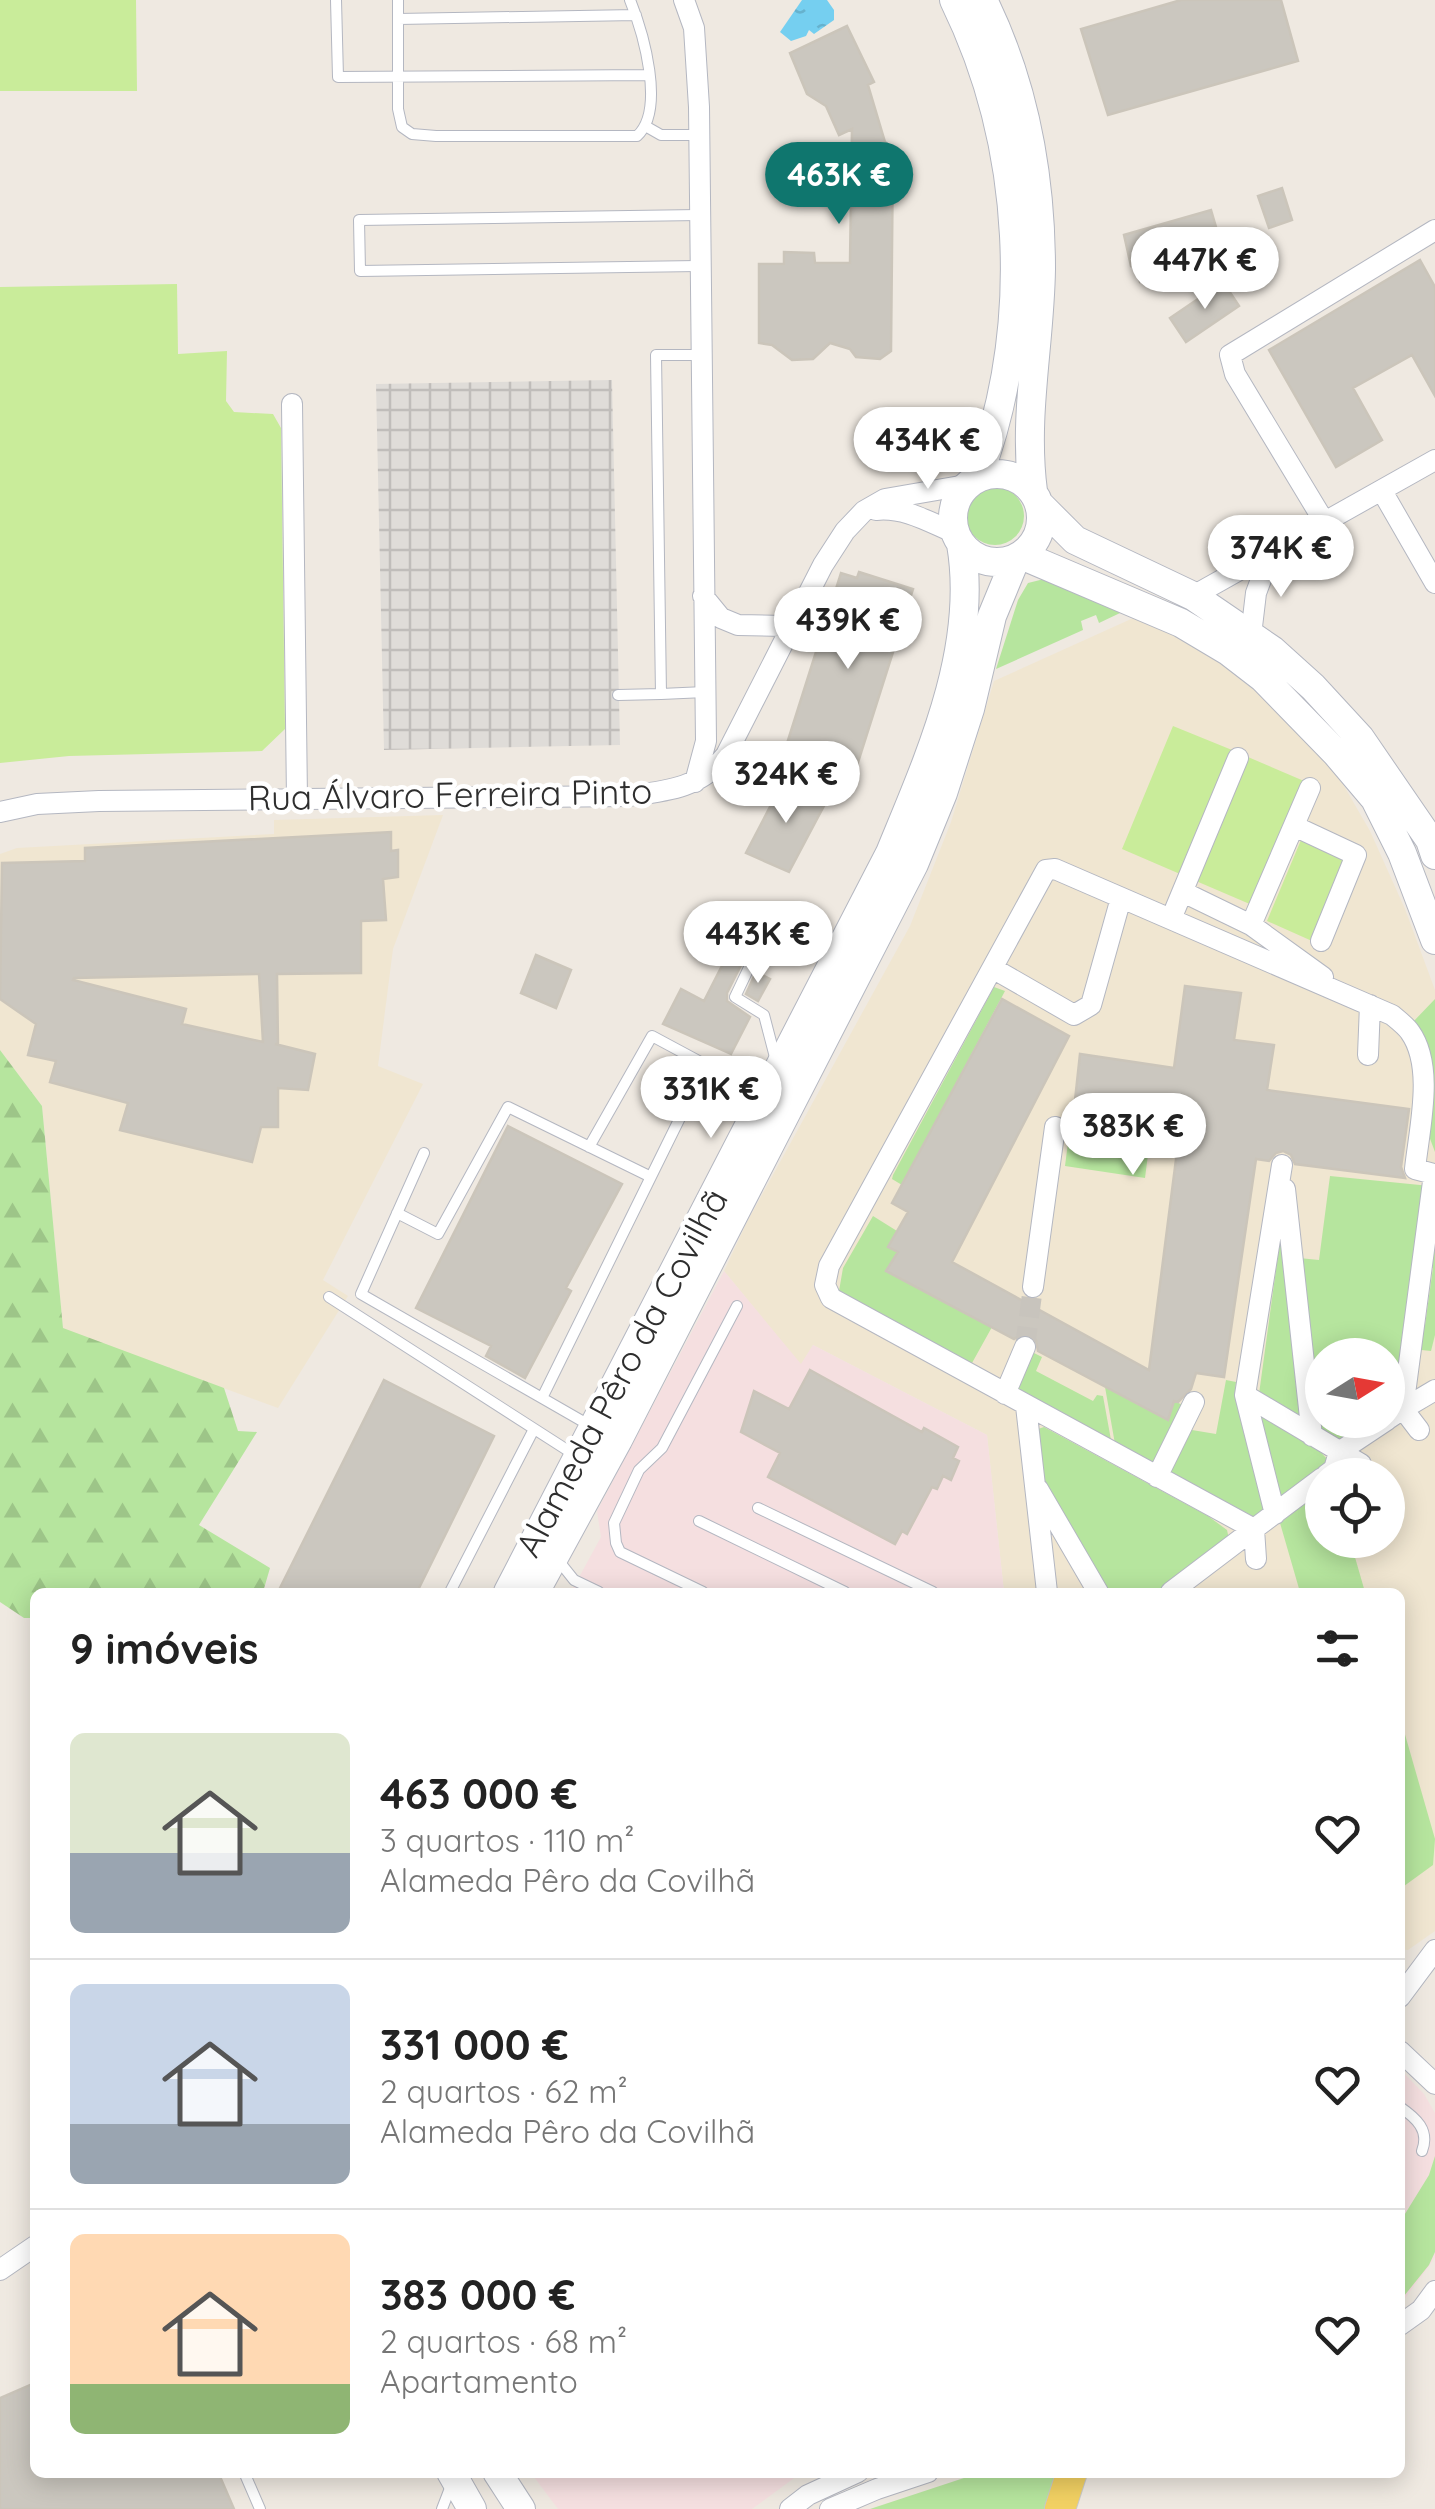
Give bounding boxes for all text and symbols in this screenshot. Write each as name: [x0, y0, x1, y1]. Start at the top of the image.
pin: 463K €: [758, 142, 920, 227]
text: 463K €: [787, 154, 891, 194]
pin: 447K €: [1124, 227, 1286, 312]
text: 447K €: [1153, 239, 1257, 279]
pin: 434K €: [847, 407, 1009, 492]
text: 434K €: [876, 419, 980, 459]
pin: 374K €: [1200, 515, 1362, 600]
text: 374K €: [1230, 527, 1332, 567]
pin: 439K €: [767, 587, 929, 672]
text: 439K €: [796, 599, 900, 639]
pin: 324K €: [705, 741, 867, 826]
text: 324K €: [734, 753, 838, 793]
street label: Rua Álvaro Ferreira Pinto: [247, 768, 653, 820]
pin: 443K €: [677, 901, 839, 986]
text: 443K €: [706, 913, 810, 953]
pin: 331K €: [630, 1056, 792, 1141]
text: 331K €: [663, 1068, 759, 1108]
pin: 383K €: [1052, 1093, 1214, 1178]
text: 383K €: [1082, 1105, 1184, 1145]
street label: Alameda Pêro da Covilhã: [505, 1181, 737, 1564]
north arrow: [1305, 1338, 1405, 1438]
map controls: [1305, 1338, 1405, 1558]
button: locate: [1305, 1458, 1405, 1558]
icon: filters: [1310, 1621, 1365, 1676]
text: 9 imóveis: [70, 1622, 259, 1675]
text: 463 000 €: [380, 1767, 578, 1820]
icon: home: [150, 1773, 270, 1893]
icon: heart: [1310, 1806, 1365, 1861]
text: 3 quartos · 110 m²: [380, 1820, 634, 1860]
text: Alameda Pêro da Covilhã: [380, 1860, 755, 1900]
text: 331 000 €: [380, 2018, 569, 2071]
icon: home: [150, 2024, 270, 2144]
icon: heart: [1310, 2057, 1365, 2112]
text: 2 quartos · 62 m²: [380, 2071, 628, 2111]
text: Alameda Pêro da Covilhã: [380, 2111, 755, 2151]
text: 383 000 €: [380, 2268, 575, 2321]
icon: home: [150, 2274, 270, 2394]
icon: heart: [1310, 2307, 1365, 2362]
text: 2 quartos · 68 m²: [380, 2321, 627, 2361]
text: Apartamento: [380, 2361, 578, 2401]

